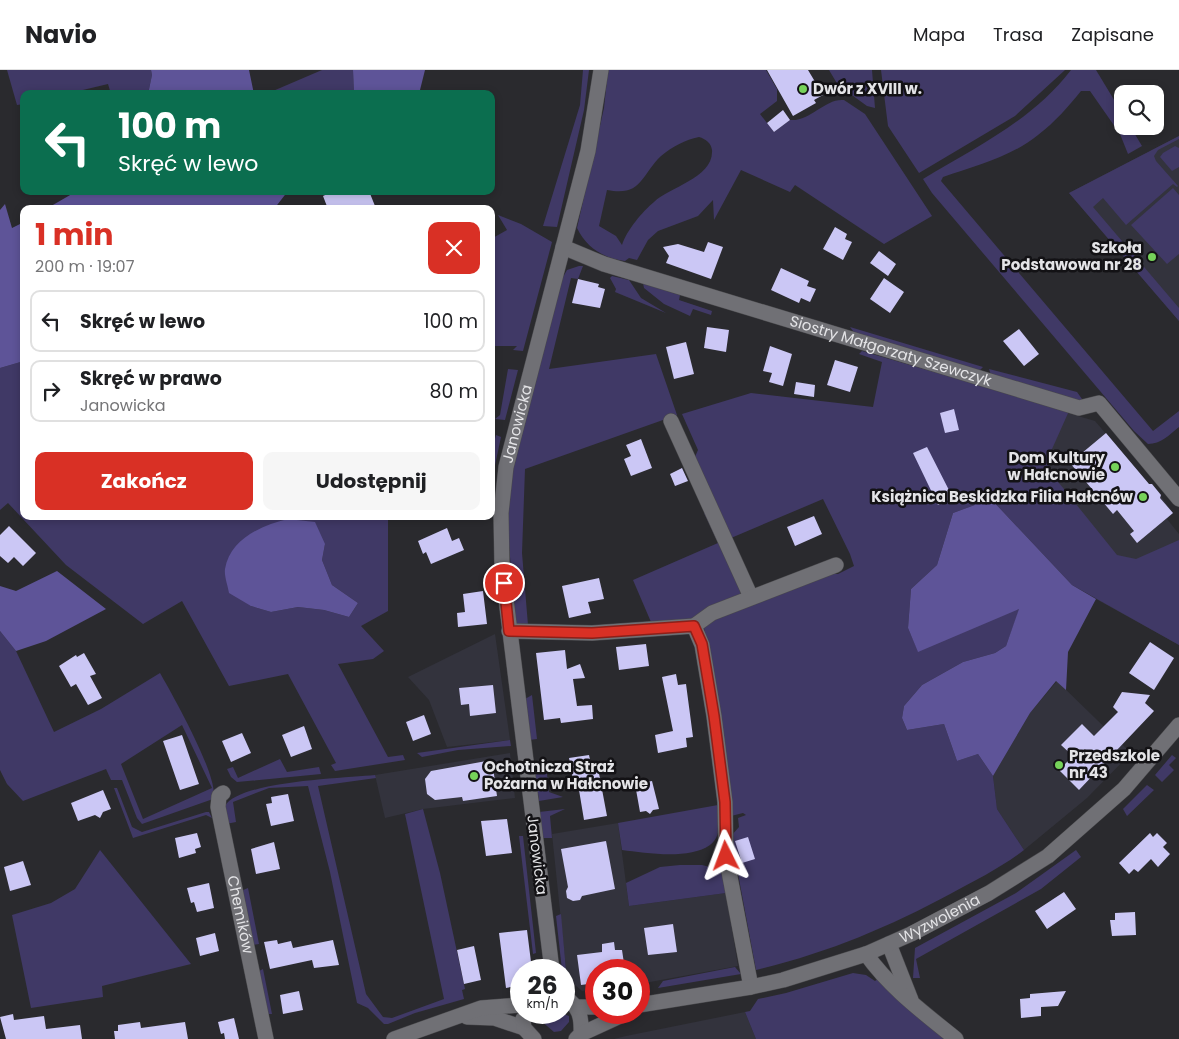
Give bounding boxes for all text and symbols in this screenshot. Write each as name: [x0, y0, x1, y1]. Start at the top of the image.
text: Navio: [25, 18, 97, 51]
text: Mapa: [913, 22, 965, 47]
text: Trasa: [993, 22, 1043, 47]
text: Zapisane: [1071, 22, 1154, 47]
place label: Dwór z XVIII w.: [813, 78, 922, 99]
marker: Dwór z XVIII w.: [797, 83, 809, 95]
map controls: [1114, 85, 1164, 135]
button: search: [1114, 85, 1164, 135]
text: 100 m: [118, 101, 221, 150]
icon: left: [35, 110, 100, 175]
text: Skręć w lewo: [118, 148, 258, 179]
text: 1 min: [35, 213, 113, 256]
button: close: [428, 222, 480, 274]
place label: Szkoła Podstawowa nr 28: [1001, 237, 1142, 275]
marker: Szkoła Podstawowa nr 28: [1146, 251, 1158, 263]
text: 200 m · 19:07: [35, 255, 134, 278]
icon: left: [37, 307, 65, 335]
text: Skręć w lewo: [80, 308, 205, 335]
text: 100 m: [423, 308, 478, 335]
street label: Siostry Małgorzaty Szewczyk: [787, 310, 995, 391]
text: Skręć w prawo: [80, 365, 222, 392]
icon: right: [37, 377, 65, 405]
text: 80 m: [429, 378, 478, 405]
street label: Janowicka: [496, 382, 537, 465]
text: Janowicka: [80, 394, 166, 417]
place label: Dom Kultury w Hałcnowie: [1007, 447, 1106, 485]
button: Zakończ: [35, 452, 253, 510]
button: Udostępnij: [263, 452, 480, 510]
marker: Dom Kultury w Hałcnowie: [1109, 461, 1121, 473]
place label: Książnica Beskidzka Filia Hałcnów: [871, 486, 1133, 507]
marker: Książnica Beskidzka Filia Hałcnów: [1137, 491, 1149, 503]
pin: [483, 562, 525, 604]
icon: arrive: [490, 569, 518, 597]
place label: Przedszkole nr 43: [1069, 745, 1160, 783]
place label: Ochotnicza Straż Pożarna w Hałcnowie: [484, 756, 648, 794]
marker: Przedszkole nr 43: [1053, 759, 1065, 771]
marker: Ochotnicza Straż Pożarna w Hałcnowie: [468, 770, 480, 782]
street label: Janowicka: [522, 814, 553, 896]
position arrow: [699, 829, 751, 881]
street label: Chemików: [222, 874, 259, 956]
street label: Wyzwolenia: [896, 889, 984, 948]
speed limit sign: 30: [585, 959, 650, 1024]
text: 26: [527, 968, 558, 1003]
text: km/h: [527, 995, 558, 1012]

